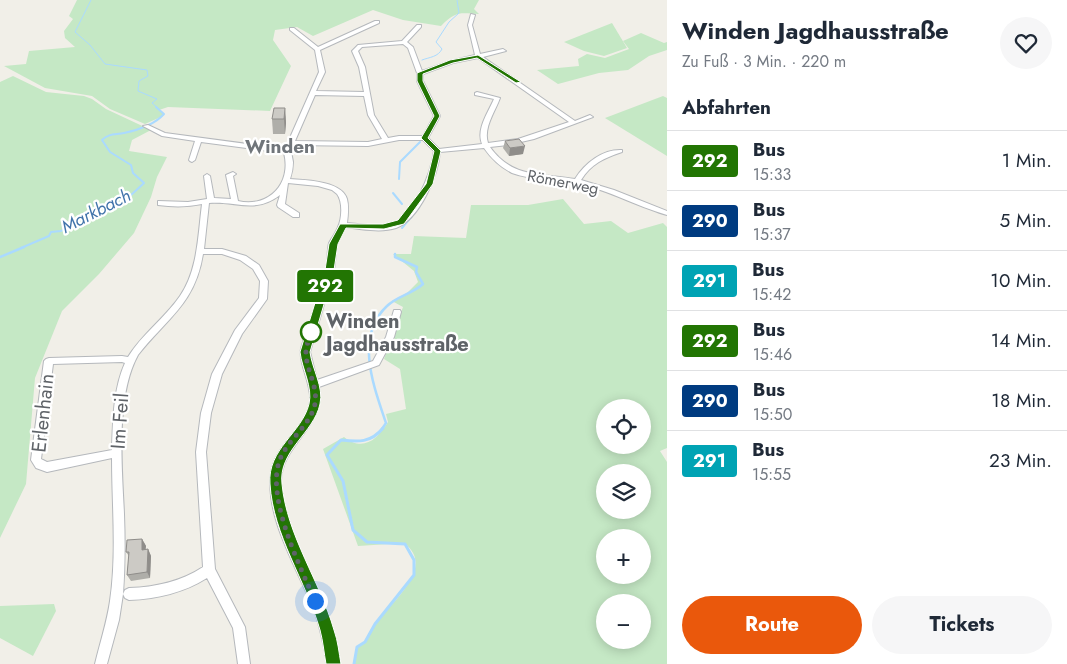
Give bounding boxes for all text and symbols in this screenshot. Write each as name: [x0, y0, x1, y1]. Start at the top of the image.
text: Winden Jagdhausstraße: [682, 13, 949, 48]
button: heart: [1000, 17, 1052, 69]
text: Zu Fuß · 3 Min. · 220 m: [682, 50, 846, 73]
text: Abfahrten: [682, 94, 771, 121]
district label: Winden: [245, 133, 315, 160]
text: Bus: [753, 136, 785, 163]
text: 1 Min.: [1002, 147, 1052, 174]
text: 292: [692, 148, 728, 174]
text: 15:33: [753, 163, 791, 186]
street label: Römerweg: [525, 164, 601, 200]
water label: Markbach: [57, 182, 135, 240]
text: Bus: [753, 196, 785, 223]
text: 5 Min.: [1000, 207, 1052, 234]
text: 290: [692, 208, 728, 234]
text: 15:37: [753, 223, 791, 246]
text: Bus: [752, 256, 784, 283]
text: 10 Min.: [990, 267, 1052, 294]
text: 291: [693, 268, 726, 294]
line badge: 292: [296, 270, 354, 302]
text: 292: [307, 273, 343, 299]
text: 15:42: [752, 283, 791, 306]
place label: Winden Jagdhausstraße: [322, 307, 469, 359]
text: Bus: [753, 316, 785, 343]
marker: Winden Jagdhausstraße: [300, 321, 322, 343]
text: 14 Min.: [991, 327, 1052, 354]
text: 292: [692, 328, 728, 354]
text: 15:46: [753, 343, 792, 366]
street label: Erlenhain: [24, 372, 62, 454]
text: Bus: [753, 376, 785, 403]
text: 18 Min.: [991, 387, 1052, 414]
text: 290: [692, 388, 728, 414]
street label: Im Feil: [104, 392, 136, 450]
map controls: [596, 399, 651, 649]
button: locate: [596, 399, 651, 454]
text: 15:50: [753, 403, 792, 426]
text: Bus: [752, 436, 784, 463]
text: 23 Min.: [989, 447, 1052, 474]
text: 291: [693, 448, 726, 474]
text: 15:55: [752, 463, 791, 486]
button: layers: [596, 464, 651, 519]
button: +: [596, 529, 651, 584]
your location: [303, 589, 328, 614]
button: −: [596, 594, 651, 649]
button: Route: [682, 596, 862, 654]
button: Tickets: [872, 596, 1052, 654]

